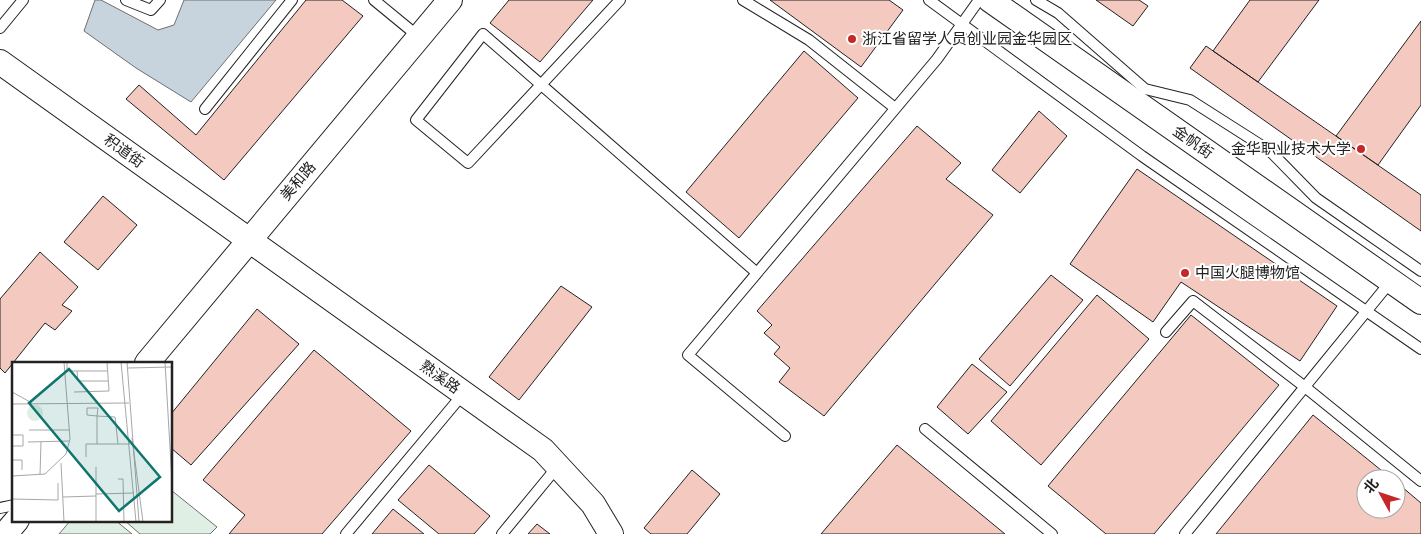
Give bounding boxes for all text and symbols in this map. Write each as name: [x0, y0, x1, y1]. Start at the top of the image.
place label: 浙江省留学人员创业园金华园区: [862, 29, 1072, 47]
marker: 浙江省留学人员创业园金华园区: [846, 33, 858, 45]
street label: 金帆街: [1170, 121, 1217, 161]
street label: 积道街: [101, 130, 148, 171]
place label: 金华职业技术大学: [1231, 139, 1351, 157]
marker: 金华职业技术大学: [1355, 143, 1367, 155]
street label: 美和路: [276, 157, 319, 203]
place label: 中国火腿博物馆: [1195, 263, 1300, 281]
marker: 中国火腿博物馆: [1179, 267, 1191, 279]
street label: 熟溪路: [417, 356, 464, 396]
inset map: [12, 362, 172, 522]
north arrow: [1356, 469, 1406, 519]
text: 北: [1360, 474, 1382, 496]

